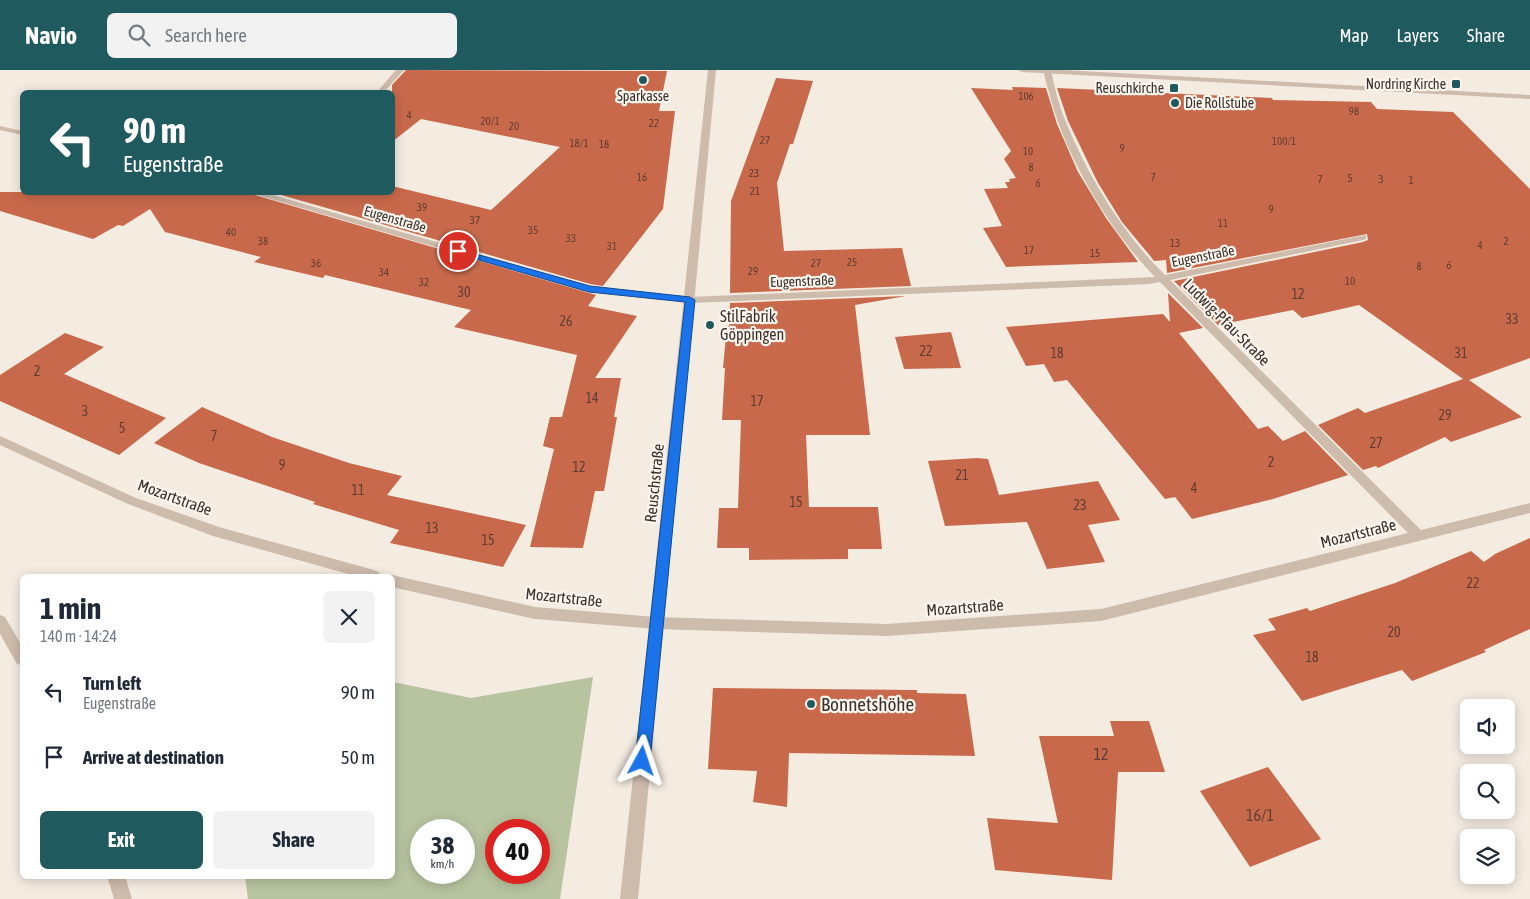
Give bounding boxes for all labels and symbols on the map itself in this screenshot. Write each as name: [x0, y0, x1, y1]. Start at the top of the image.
marker: Sparkasse: [637, 74, 649, 86]
place label: Nordring Kirche: [1366, 76, 1446, 92]
marker: Nordring Kirche: [1450, 78, 1462, 90]
place label: Reuschkirche: [1096, 80, 1164, 96]
marker: Reuschkirche: [1168, 82, 1180, 94]
place label: Sparkasse: [617, 88, 669, 104]
house number: 106: [1018, 90, 1034, 102]
place label: Die Rollstube: [1185, 95, 1254, 111]
marker: Die Rollstube: [1169, 97, 1181, 109]
house number: 98: [1349, 105, 1359, 117]
house number: 4: [406, 109, 412, 121]
house number: 20/1: [480, 115, 500, 127]
house number: 22: [649, 117, 659, 129]
house number: 20: [509, 120, 519, 132]
house number: 27: [760, 134, 770, 146]
house number: 100/1: [1272, 135, 1296, 147]
house number: 18/1: [569, 137, 589, 149]
house number: 18: [599, 138, 609, 150]
house number: 9: [1119, 142, 1125, 154]
house number: 10: [1023, 145, 1033, 157]
house number: 8: [1028, 161, 1034, 173]
house number: 23: [749, 167, 759, 179]
house number: 16: [637, 171, 647, 183]
house number: 7: [1150, 171, 1156, 183]
house number: 5: [1347, 172, 1353, 184]
house number: 7: [1317, 173, 1323, 185]
house number: 3: [1378, 173, 1384, 185]
house number: 1: [1408, 174, 1414, 186]
house number: 6: [1035, 177, 1041, 189]
house number: 21: [750, 185, 760, 197]
house number: 39: [417, 201, 427, 213]
street label: Eugenstraße: [362, 203, 428, 235]
house number: 9: [1268, 203, 1274, 215]
house number: 37: [470, 214, 480, 226]
house number: 11: [1218, 217, 1228, 229]
house number: 35: [528, 224, 538, 236]
house number: 40: [226, 226, 236, 238]
pin: [437, 230, 479, 272]
house number: 33: [566, 232, 576, 244]
house number: 38: [258, 235, 268, 247]
house number: 2: [1503, 235, 1509, 247]
house number: 13: [1170, 237, 1180, 249]
house number: 4: [1477, 239, 1483, 251]
house number: 31: [607, 240, 617, 252]
street label: Eugenstraße: [1170, 242, 1236, 270]
house number: 17: [1024, 244, 1034, 256]
house number: 15: [1090, 247, 1100, 259]
house number: 25: [847, 256, 857, 268]
house number: 36: [311, 257, 321, 269]
house number: 27: [811, 257, 821, 269]
house number: 6: [1446, 259, 1452, 271]
house number: 8: [1416, 260, 1422, 272]
house number: 29: [748, 265, 758, 277]
house number: 34: [379, 266, 389, 278]
street label: Eugenstraße: [770, 272, 834, 290]
street label: Ludwig-Pfau-Straße: [1179, 275, 1274, 370]
house number: 10: [1345, 275, 1355, 287]
house number: 32: [419, 276, 429, 288]
house number: 30: [457, 284, 471, 300]
house number: 12: [1291, 286, 1305, 302]
place label: StilFabrik Göppingen: [720, 307, 784, 344]
house number: 33: [1505, 311, 1519, 327]
house number: 26: [559, 313, 573, 329]
marker: StilFabrik Göppingen: [704, 319, 716, 331]
house number: 22: [919, 343, 933, 359]
house number: 18: [1050, 345, 1064, 361]
house number: 31: [1454, 345, 1468, 361]
house number: 2: [34, 363, 40, 379]
house number: 14: [585, 390, 599, 406]
house number: 17: [750, 393, 764, 409]
house number: 3: [82, 403, 88, 419]
house number: 29: [1438, 407, 1452, 423]
house number: 5: [119, 420, 125, 436]
house number: 7: [211, 428, 217, 444]
house number: 27: [1369, 435, 1383, 451]
street label: Reuschstraße: [641, 443, 667, 523]
house number: 2: [1268, 454, 1274, 470]
house number: 9: [279, 457, 285, 473]
house number: 12: [572, 459, 586, 475]
house number: 21: [955, 467, 969, 483]
street label: Mozartstraße: [136, 475, 214, 519]
house number: 4: [1191, 480, 1198, 496]
house number: 11: [351, 482, 365, 498]
house number: 15: [789, 494, 803, 510]
house number: 23: [1073, 497, 1087, 513]
street label: Mozartstraße: [1318, 515, 1398, 551]
house number: 13: [425, 520, 439, 536]
house number: 15: [481, 532, 495, 548]
house number: 22: [1466, 575, 1480, 591]
street label: Mozartstraße: [525, 584, 603, 610]
street label: Mozartstraße: [926, 595, 1004, 619]
house number: 20: [1387, 624, 1401, 640]
house number: 18: [1305, 649, 1319, 665]
place label: Bonnetshöhe: [821, 693, 914, 715]
marker: Bonnetshöhe: [805, 698, 817, 710]
position arrow: [615, 734, 667, 786]
house number: 12: [1093, 745, 1109, 763]
house number: 16/1: [1246, 806, 1274, 824]
speed limit sign: 40: [485, 819, 550, 884]

